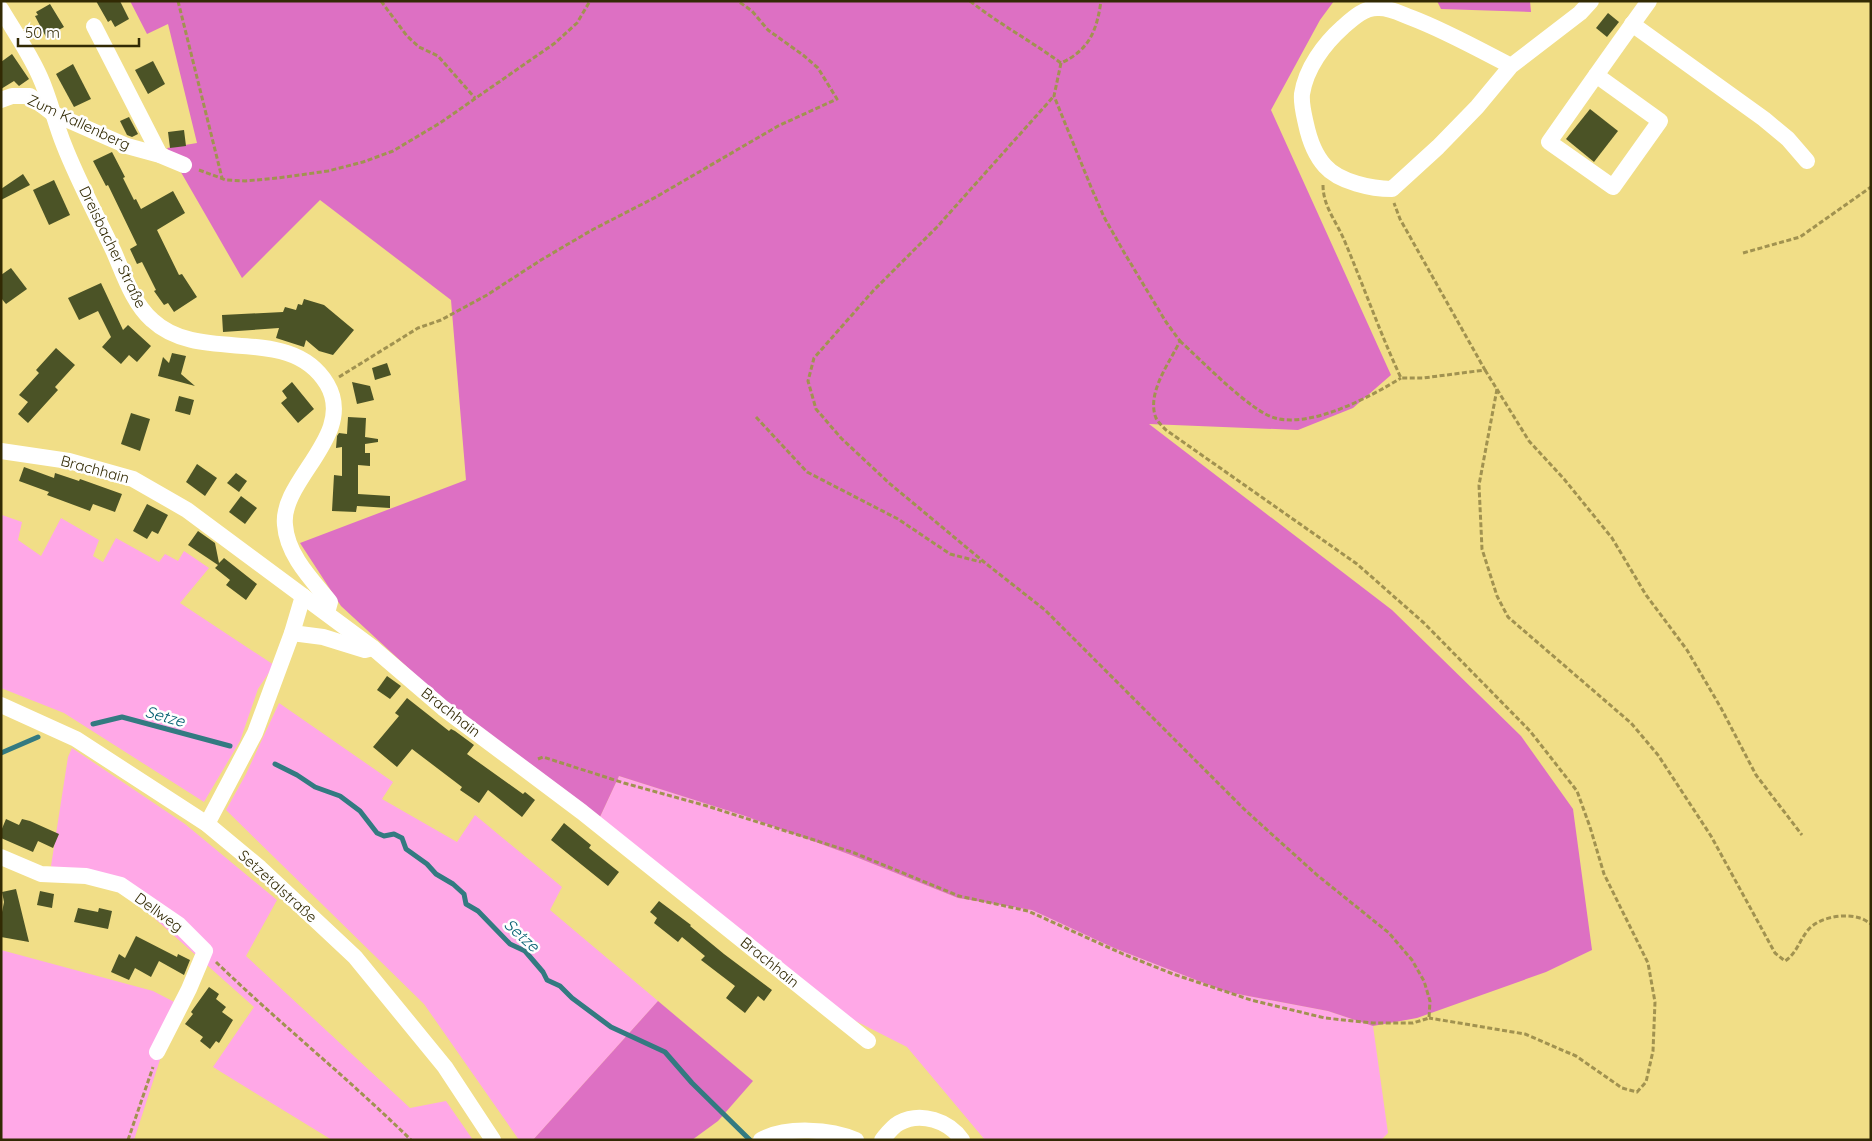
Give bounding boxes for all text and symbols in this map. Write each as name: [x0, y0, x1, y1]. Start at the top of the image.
scale bar: [18, 15, 139, 47]
text: 50 m: [25, 23, 60, 42]
street label: Zum Kallenberg: [24, 90, 134, 154]
street label: Dreisbacher Straße: [75, 183, 151, 311]
street label: Brachhain: [59, 451, 131, 487]
street label: Brachhain: [417, 683, 485, 741]
water label: Setze: [143, 701, 188, 731]
street label: Setzetalstraße: [235, 846, 321, 926]
street label: Dellweg: [131, 888, 187, 936]
water label: Setze: [500, 914, 544, 956]
street label: Brachhain: [737, 933, 803, 991]

